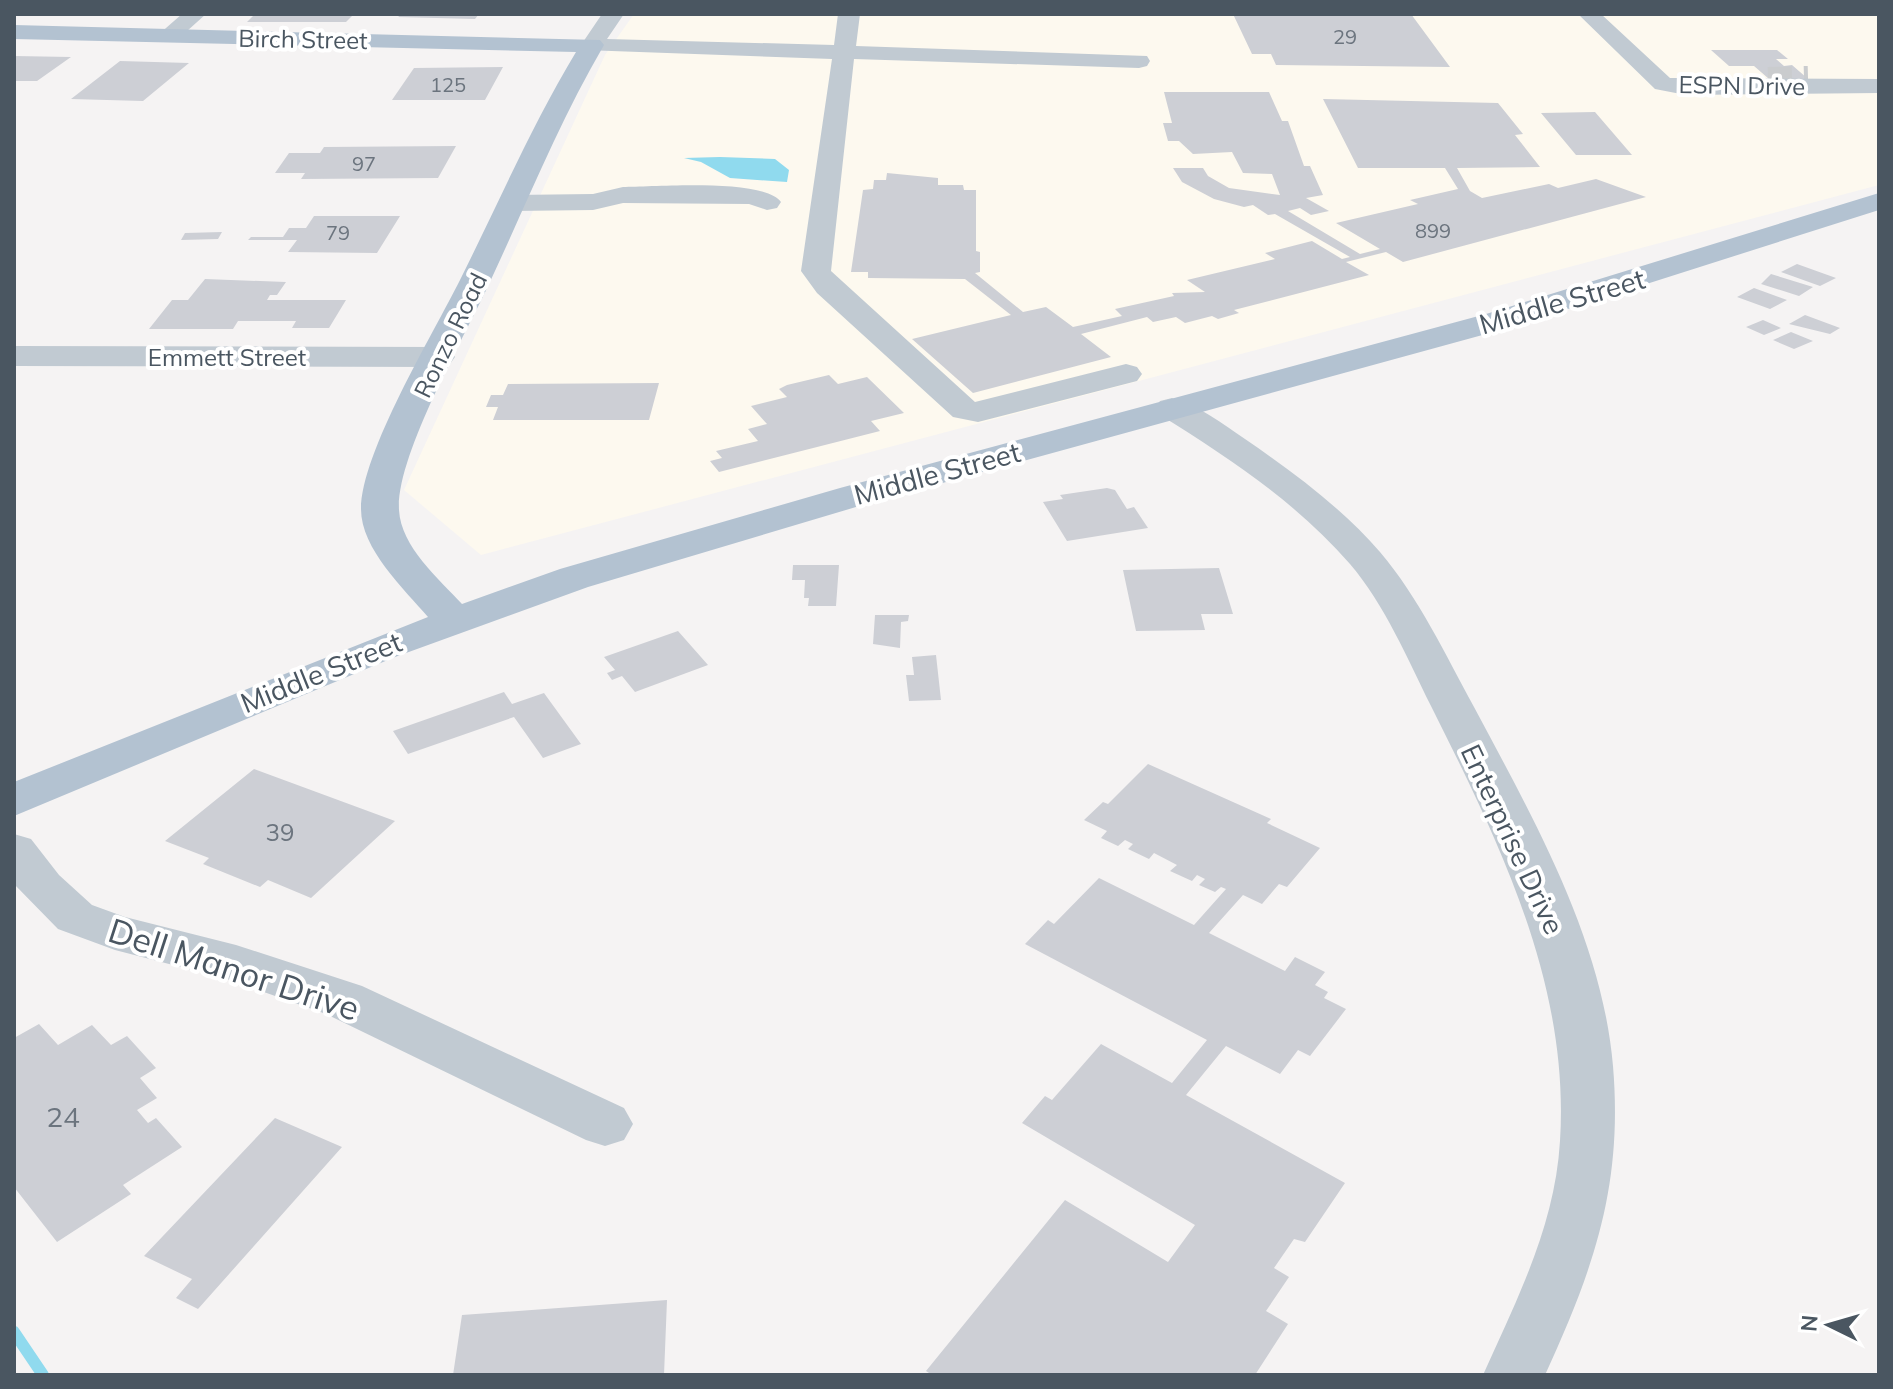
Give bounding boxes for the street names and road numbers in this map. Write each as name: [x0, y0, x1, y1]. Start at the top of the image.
street label: Birch Street: [238, 23, 368, 55]
street label: ESPN Drive: [1678, 69, 1806, 101]
street label: Middle Street: [1475, 261, 1649, 341]
street label: Ronzo Road: [407, 268, 493, 402]
street label: Emmett Street: [148, 342, 306, 372]
street label: Middle Street: [850, 434, 1024, 512]
street label: Middle Street: [235, 624, 407, 720]
street label: Enterprise Drive: [1454, 738, 1572, 940]
street label: Dell Manor Drive: [103, 908, 365, 1030]

